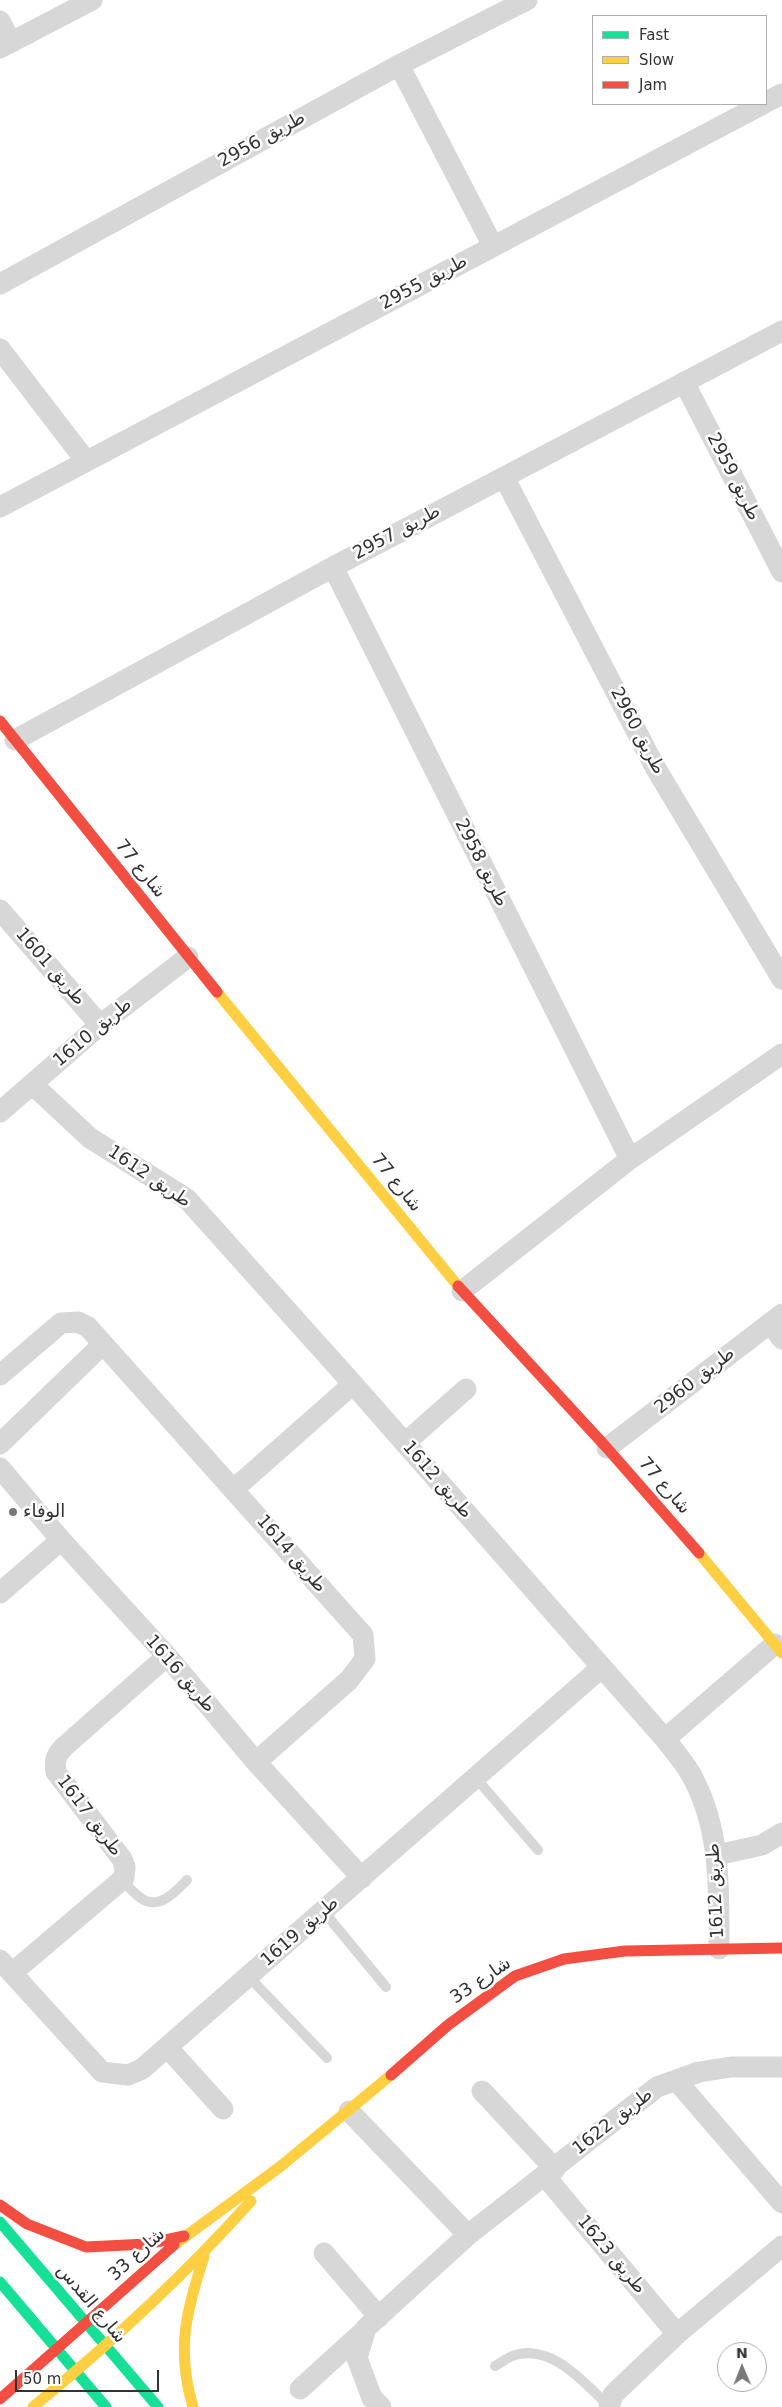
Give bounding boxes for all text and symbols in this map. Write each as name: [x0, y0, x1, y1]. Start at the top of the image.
legend: [592, 15, 767, 105]
text: Fast: [639, 26, 669, 44]
text: Slow: [639, 51, 674, 69]
text: Jam: [639, 76, 667, 94]
street label: طريق 2956: [215, 107, 309, 173]
street label: طريق 2955: [377, 251, 471, 315]
street label: طريق 2959: [702, 429, 764, 525]
street label: طريق 2957: [350, 501, 444, 565]
street label: طريق 2960: [605, 684, 669, 778]
street label: طريق 2958: [450, 815, 512, 911]
street label: شارع 77: [110, 836, 170, 902]
street label: طريق 1601: [10, 924, 90, 1010]
street label: طريق 1610: [49, 994, 137, 1072]
street label: طريق 1612: [103, 1141, 195, 1213]
street label: شارع 77: [366, 1150, 426, 1216]
street label: طريق 2960: [651, 1343, 739, 1419]
street label: طريق 1612: [397, 1437, 477, 1523]
street label: شارع 77: [633, 1453, 695, 1519]
place label: الوفاء: [23, 1501, 65, 1523]
marker: الوفاء: [7, 1506, 19, 1518]
street label: طريق 1614: [251, 1511, 331, 1597]
street label: طريق 1616: [140, 1631, 220, 1717]
street label: طريق 1617: [52, 1771, 126, 1861]
street label: طريق 1612: [703, 1843, 729, 1939]
street label: طريق 1619: [257, 1892, 343, 1972]
street label: شارع 33: [447, 1953, 515, 2009]
street label: طريق 1622: [569, 2084, 657, 2160]
street label: طريق 1623: [572, 2211, 650, 2299]
street label: شارع 33: [104, 2224, 170, 2286]
street label: شارع القدس: [52, 2260, 130, 2348]
north arrow: [717, 2342, 767, 2392]
text: N: [736, 2345, 748, 2361]
scale bar: [18, 2360, 161, 2392]
text: 50 m: [23, 2370, 61, 2388]

